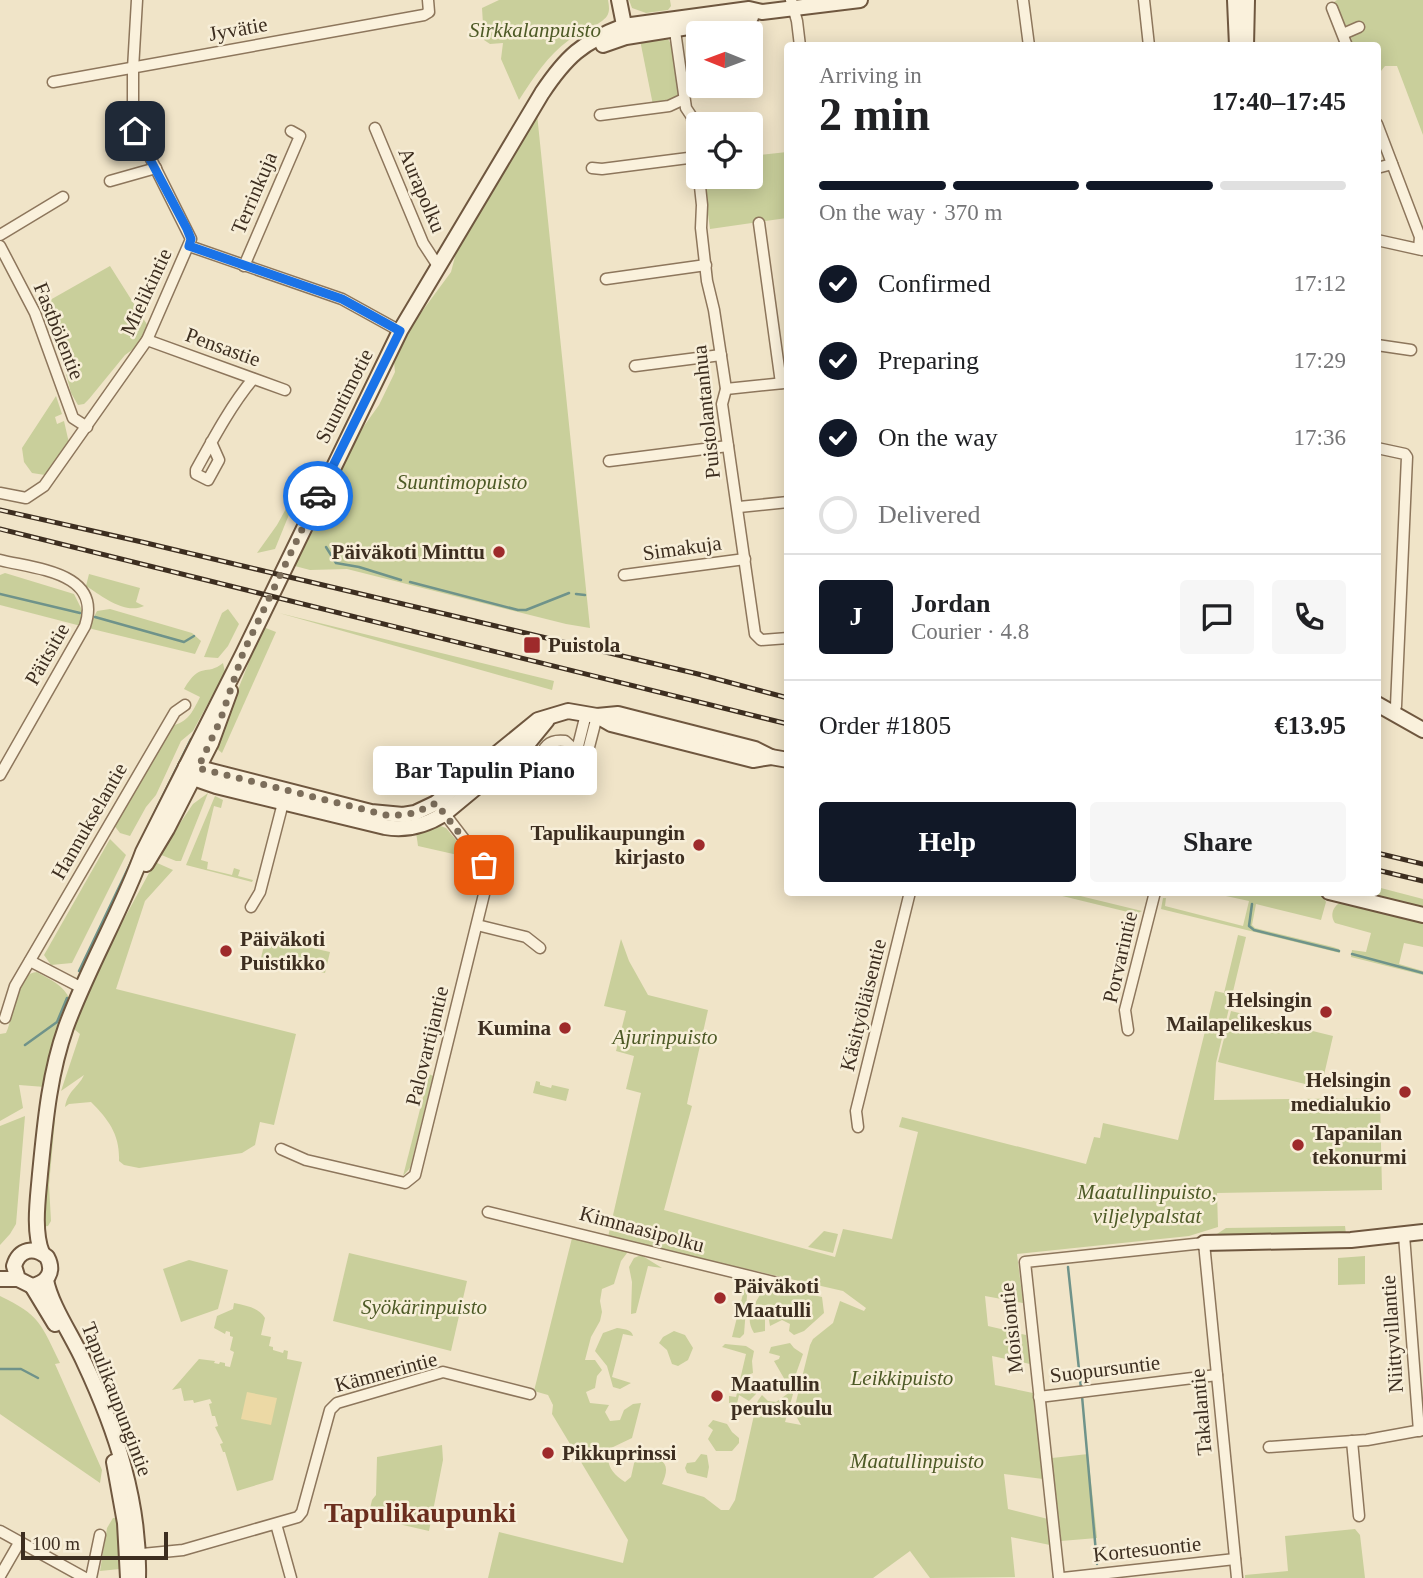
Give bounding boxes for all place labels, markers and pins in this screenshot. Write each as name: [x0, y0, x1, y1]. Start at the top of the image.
pin: [105, 101, 165, 161]
place label: Päiväkoti Minttu: [332, 540, 485, 564]
marker: Päiväkoti Minttu: [491, 544, 507, 560]
place label: Puistola: [548, 633, 621, 657]
marker: Puistola: [522, 635, 542, 655]
callout: Bar Tapulin Piano: [372, 746, 596, 795]
place label: Tapulikaupungin kirjasto: [530, 821, 685, 869]
pin: [454, 835, 514, 895]
marker: Tapulikaupungin kirjasto: [691, 837, 707, 853]
place label: Päiväkoti Puistikko: [240, 927, 325, 975]
marker: Päiväkoti Puistikko: [218, 943, 234, 959]
place label: Helsingin Mailapelikeskus: [1166, 988, 1312, 1036]
marker: Helsingin Mailapelikeskus: [1318, 1004, 1334, 1020]
place label: Kumina: [477, 1016, 551, 1040]
marker: Kumina: [557, 1020, 573, 1036]
place label: Helsingin medialukio: [1291, 1068, 1391, 1116]
marker: Helsingin medialukio: [1397, 1084, 1413, 1100]
place label: Tapanilan tekonurmi: [1312, 1121, 1407, 1169]
marker: Tapanilan tekonurmi: [1290, 1137, 1306, 1153]
place label: Päiväkoti Maatulli: [734, 1274, 819, 1322]
marker: Päiväkoti Maatulli: [712, 1290, 728, 1306]
place label: Maatullin peruskoulu: [731, 1372, 833, 1420]
marker: Maatullin peruskoulu: [709, 1388, 725, 1404]
place label: Pikkuprinssi: [562, 1441, 677, 1465]
marker: Pikkuprinssi: [540, 1445, 556, 1461]

